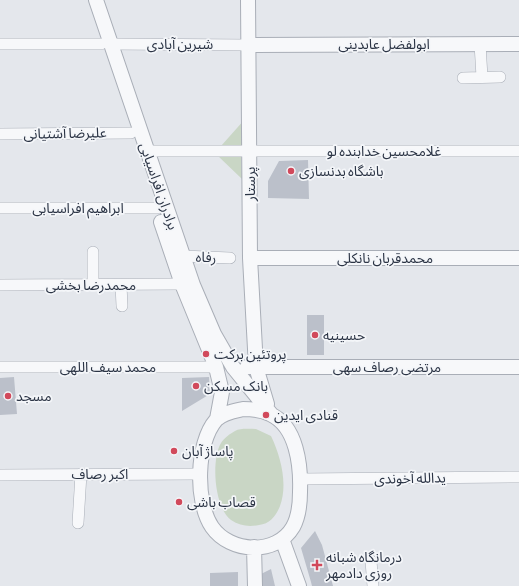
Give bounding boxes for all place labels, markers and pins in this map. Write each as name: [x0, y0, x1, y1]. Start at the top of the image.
place label: باشگاه بدنسازی: [299, 163, 384, 180]
marker: باشگاه بدنسازی: [286, 166, 296, 176]
place label: حسینیه: [323, 327, 365, 344]
marker: حسینیه: [310, 330, 320, 340]
place label: پروتئین برکت: [214, 346, 286, 364]
marker: پروتئین برکت: [201, 349, 211, 359]
place label: بانک مسکن: [204, 378, 268, 395]
marker: بانک مسکن: [191, 381, 201, 391]
place label: مسجد: [16, 388, 52, 405]
marker: مسجد: [3, 391, 13, 401]
place label: قنادی ایدین: [274, 407, 338, 424]
marker: قنادی ایدین: [261, 410, 271, 420]
place label: پاساژ آبان: [182, 443, 233, 461]
marker: پاساژ آبان: [169, 446, 179, 456]
place label: قصاب باشی: [187, 494, 256, 511]
marker: قصاب باشی: [174, 497, 184, 507]
place label: درمانگاه شبانه روزی دادمهر: [325, 549, 402, 582]
marker: درمانگاه شبانه روزی دادمهر: [311, 559, 323, 571]

